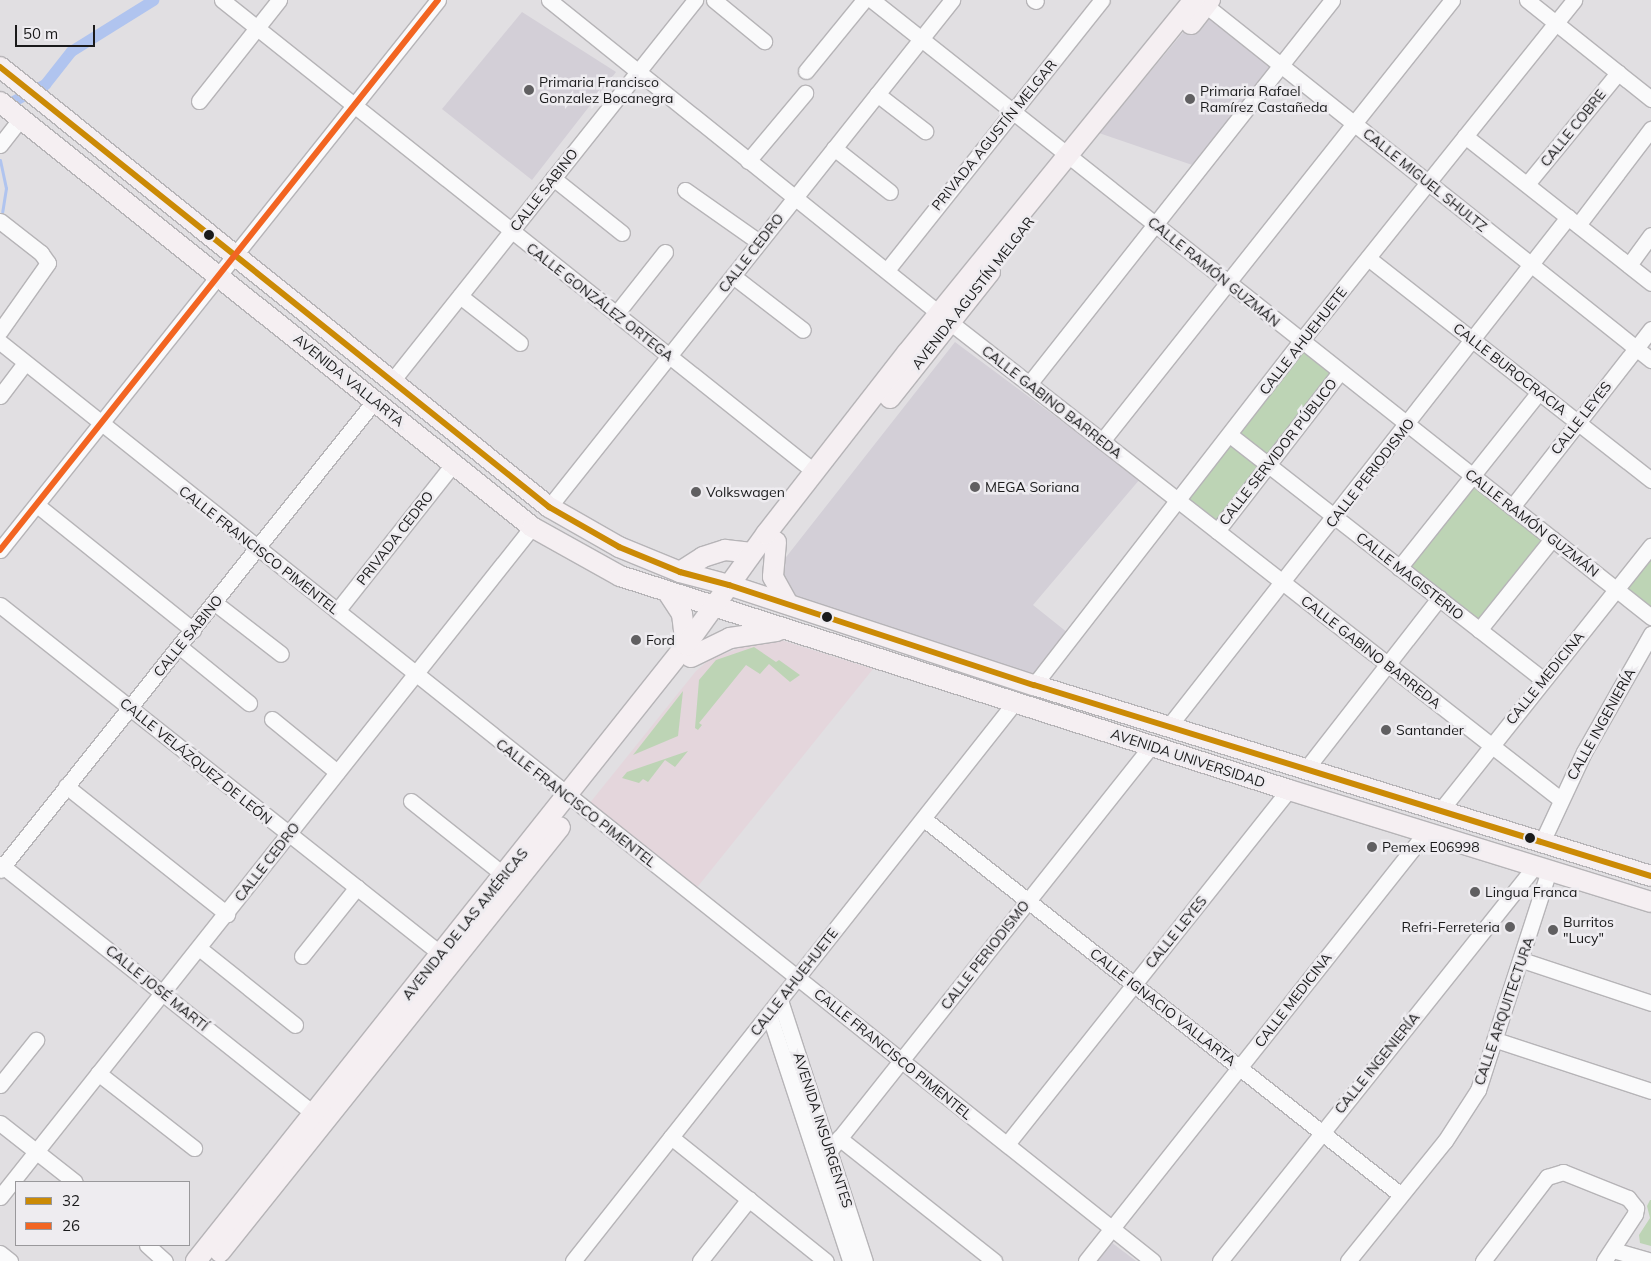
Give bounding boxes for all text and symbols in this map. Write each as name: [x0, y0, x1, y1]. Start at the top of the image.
scale bar: [18, 15, 98, 47]
text: 50 m: [23, 24, 58, 43]
street label: PRIVADA AGUSTÍN MELGAR: [928, 56, 1060, 214]
place label: Primaria Francisco Gonzalez Bocanegra: [539, 74, 673, 106]
place label: Primaria Rafael Ramírez Castañeda: [1200, 83, 1328, 115]
marker: Primaria Francisco Gonzalez Bocanegra: [523, 84, 535, 96]
street label: CALLE COBRE: [1537, 86, 1609, 170]
marker: Primaria Rafael Ramírez Castañeda: [1184, 93, 1196, 105]
street label: CALLE MIGUEL SHULTZ: [1360, 125, 1490, 235]
street label: CALLE SABINO: [507, 145, 581, 235]
street label: CALLE CEDRO: [715, 210, 787, 296]
street label: AVENIDA AGUSTÍN MELGAR: [908, 213, 1038, 373]
street label: CALLE RAMÓN GUZMÁN: [1145, 214, 1283, 330]
unlabelled marker: [204, 230, 214, 240]
street label: CALLE GONZÁLEZ ORTEGA: [523, 239, 677, 365]
street label: CALLE AHUEHUETE: [1256, 284, 1350, 398]
street label: CALLE BUROCRACIA: [1450, 319, 1570, 419]
street label: AVENIDA VALLARTA: [290, 330, 408, 430]
street label: CALLE GABINO BARREDA: [979, 342, 1125, 462]
street label: CALLE SERVIDOR PÚBLICO: [1216, 375, 1340, 529]
street label: CALLE LEYES: [1547, 378, 1615, 458]
street label: CALLE PERIODISMO: [1322, 415, 1418, 531]
street label: CALLE RAMÓN GUZMÁN: [1462, 466, 1602, 580]
place label: MEGA Soriana: [985, 479, 1080, 495]
marker: MEGA Soriana: [969, 481, 981, 493]
street label: CALLE FRANCISCO PIMENTEL: [176, 482, 342, 618]
place label: Volkswagen: [706, 484, 785, 500]
marker: Volkswagen: [690, 486, 702, 498]
street label: PRIVADA CEDRO: [353, 488, 437, 588]
street label: CALLE MAGISTERIO: [1353, 529, 1467, 623]
street label: CALLE SABINO: [150, 592, 226, 680]
street label: CALLE GABINO BARREDA: [1298, 592, 1444, 712]
unlabelled marker: [822, 612, 832, 622]
street label: CALLE MEDICINA: [1502, 628, 1588, 728]
place label: Ford: [646, 632, 675, 648]
marker: Ford: [630, 634, 642, 646]
street label: CALLE INGENIERÍA: [1563, 665, 1639, 783]
street label: CALLE VELÁZQUEZ DE LEÓN: [116, 694, 276, 828]
place label: Santander: [1396, 722, 1464, 738]
marker: Santander: [1380, 724, 1392, 736]
street label: AVENIDA UNIVERSIDAD: [1109, 725, 1267, 791]
street label: CALLE FRANCISCO PIMENTEL: [493, 735, 659, 871]
street label: CALLE CEDRO: [231, 819, 303, 905]
unlabelled marker: [1525, 833, 1535, 843]
place label: Pemex E06998: [1382, 839, 1480, 855]
marker: Pemex E06998: [1366, 841, 1378, 853]
street label: AVENIDA DE LAS AMÉRICAS: [399, 845, 531, 1003]
place label: Lingua Franca: [1485, 884, 1577, 900]
marker: Lingua Franca: [1469, 886, 1481, 898]
street label: CALLE LEYES: [1142, 893, 1210, 971]
street label: CALLE PERIODISMO: [937, 897, 1033, 1013]
place label: Burritos "Lucy": [1563, 914, 1614, 946]
place label: Refri-Ferreteria: [1402, 919, 1500, 935]
marker: Refri-Ferreteria: [1504, 921, 1516, 933]
marker: Burritos "Lucy": [1547, 924, 1559, 936]
street label: CALLE AHUEHUETE: [747, 925, 841, 1039]
street label: CALLE ARQUITECTURA: [1471, 935, 1537, 1087]
street label: CALLE JOSÉ MARTÍ: [103, 942, 211, 1034]
street label: CALLE IGNACIO VALLARTA: [1087, 945, 1239, 1069]
street label: CALLE MEDICINA: [1251, 950, 1335, 1050]
street label: CALLE FRANCISCO PIMENTEL: [811, 985, 975, 1123]
street label: CALLE INGENIERÍA: [1331, 1009, 1423, 1117]
street label: AVENIDA INSURGENTES: [790, 1050, 856, 1210]
legend: [15, 1181, 190, 1246]
text: 32: [62, 1191, 80, 1210]
text: 26: [62, 1216, 80, 1235]

